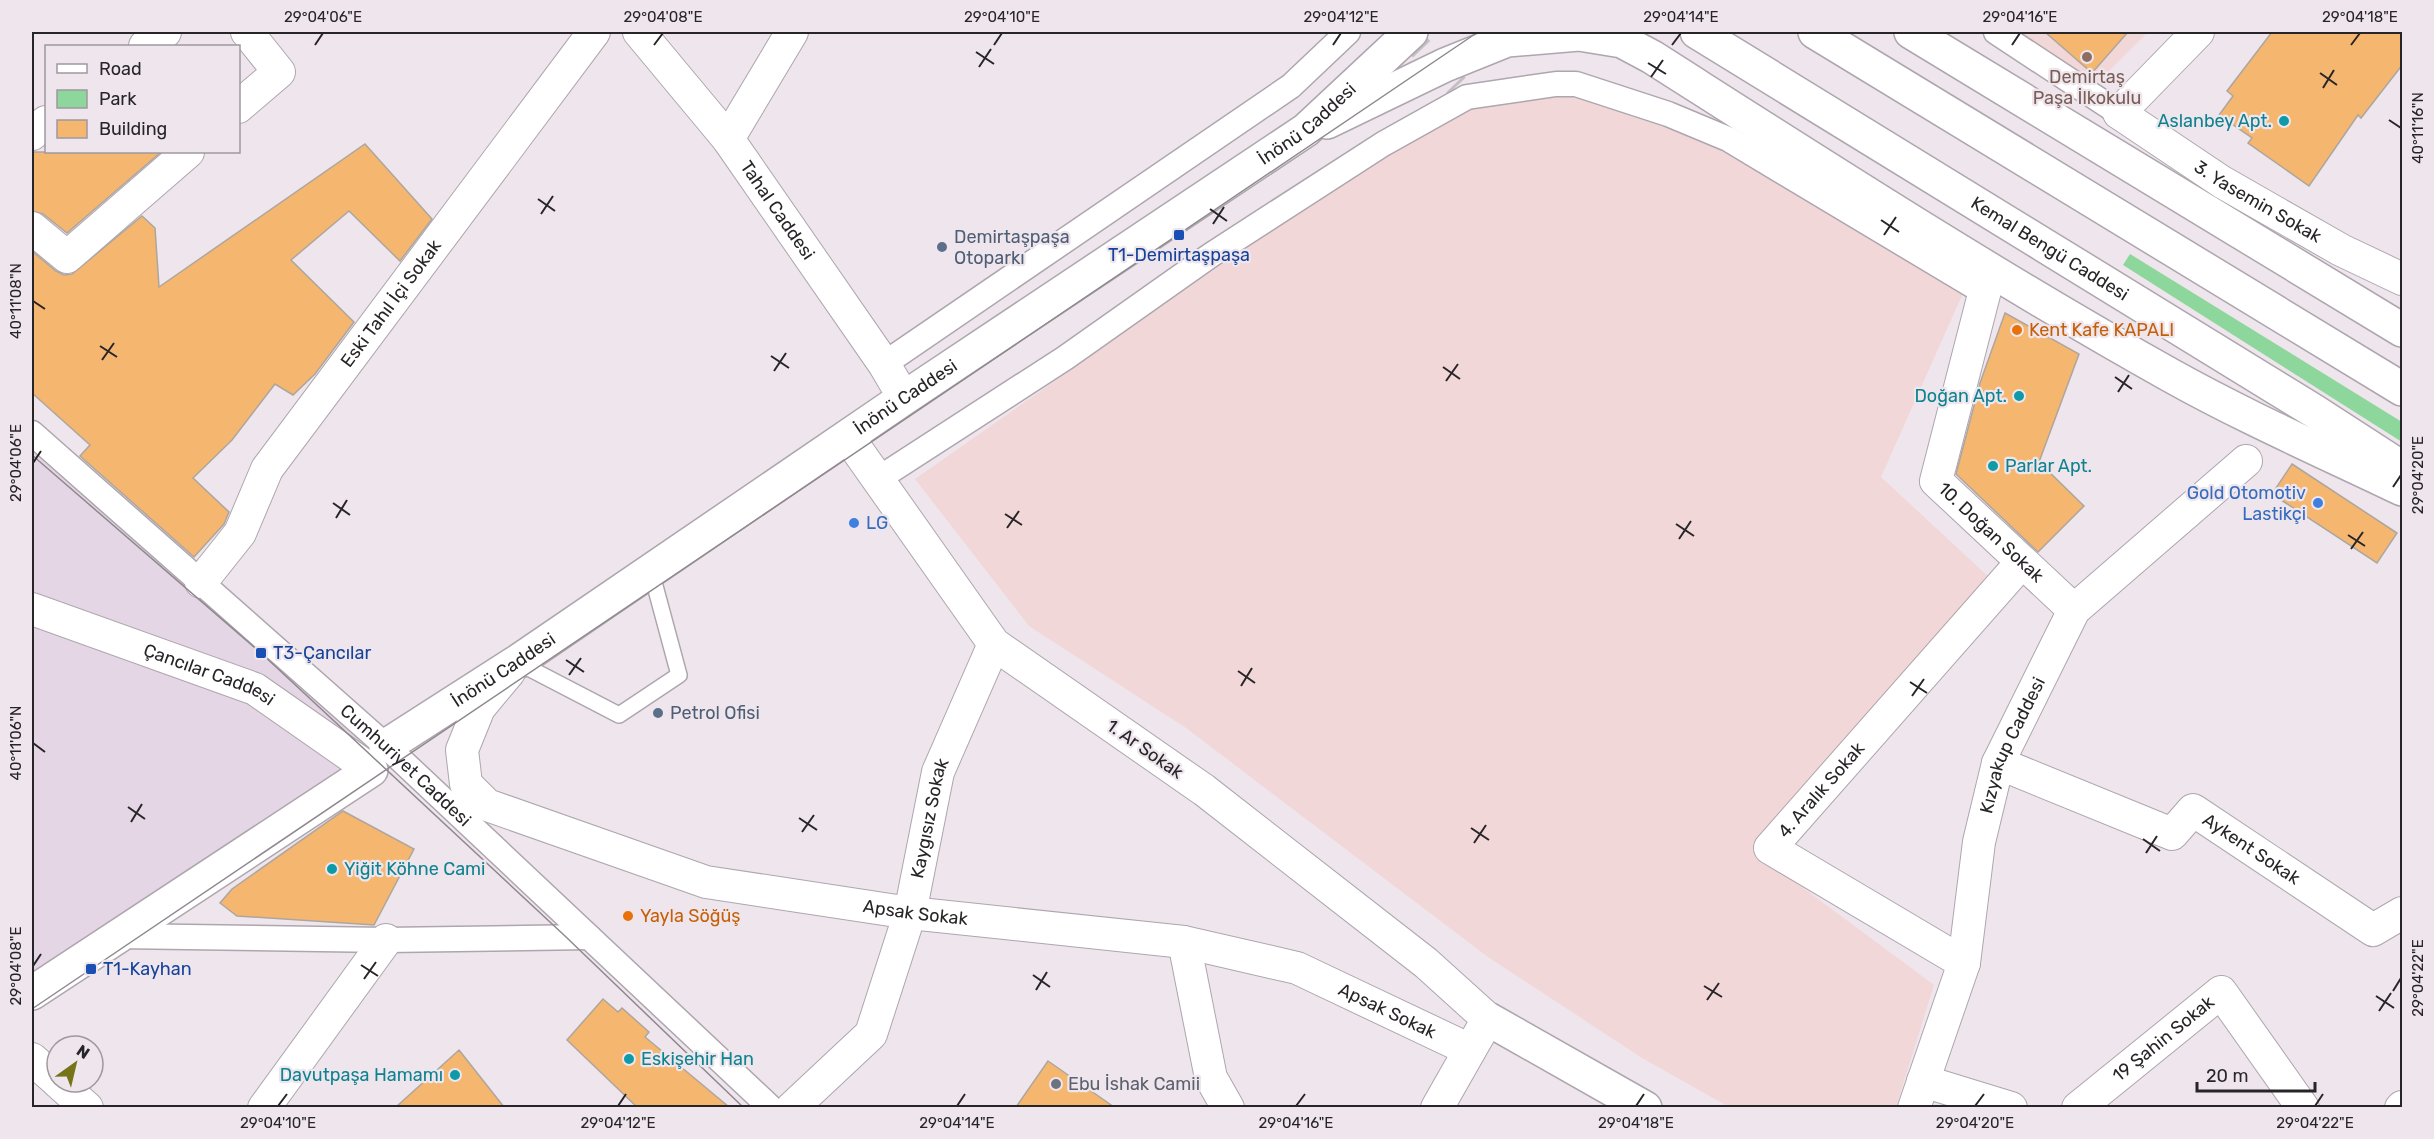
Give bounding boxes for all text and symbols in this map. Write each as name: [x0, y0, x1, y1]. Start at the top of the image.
text: 29°04'06"E: [284, 8, 362, 26]
text: 29°04'08"E: [623, 8, 703, 26]
text: 29°04'10"E: [964, 8, 1040, 26]
text: 29°04'12"E: [1303, 8, 1379, 26]
text: 29°04'14"E: [1643, 8, 1719, 26]
text: 29°04'16"E: [1983, 8, 2057, 26]
text: 29°04'18"E: [2322, 8, 2398, 26]
legend: [45, 45, 240, 153]
marker: Demirtaş Paşa İlkokulu: [2080, 50, 2094, 64]
text: Road: [99, 58, 142, 80]
place label: Demirtaş Paşa İlkokulu: [2033, 66, 2141, 109]
street label: İnönü Caddesi: [1254, 78, 1361, 170]
text: Park: [99, 88, 137, 110]
text: 40°11'16"N: [2409, 92, 2427, 164]
place label: Aslanbey Apt.: [2157, 110, 2272, 132]
marker: Aslanbey Apt.: [2277, 114, 2291, 128]
text: Building: [99, 118, 167, 140]
street label: 3. Yasemin Sokak: [2190, 156, 2326, 248]
street label: Tahal Caddesi: [736, 157, 819, 264]
street label: Kemal Bengü Caddesi: [1967, 192, 2133, 305]
place label: Demirtaşpaşa Otoparkı: [954, 226, 1070, 269]
marker: T1-Demirtaşpaşa: [1172, 228, 1186, 242]
street label: Eski Tahıl İçi Sokak: [336, 234, 446, 372]
marker: Demirtaşpaşa Otoparkı: [935, 240, 949, 254]
place label: T1-Demirtaşpaşa: [1108, 244, 1250, 266]
text: 40°11'08"N: [7, 263, 25, 339]
place label: Kent Kafe KAPALI: [2029, 319, 2174, 341]
marker: Kent Kafe KAPALI: [2010, 323, 2024, 337]
street label: İnönü Caddesi: [850, 355, 961, 440]
place label: Doğan Apt.: [1914, 385, 2007, 407]
marker: Doğan Apt.: [2012, 389, 2026, 403]
text: 29°04'06"E: [7, 424, 25, 502]
text: 29°04'20"E: [2409, 436, 2427, 514]
place label: Parlar Apt.: [2005, 455, 2092, 477]
marker: Parlar Apt.: [1986, 459, 2000, 473]
street label: 10. Doğan Sokak: [1934, 478, 2049, 587]
place label: Gold Otomotiv Lastikçi: [2187, 482, 2306, 525]
marker: Gold Otomotiv Lastikçi: [2311, 496, 2325, 510]
place label: LG: [866, 512, 888, 534]
marker: LG: [847, 516, 861, 530]
street label: İnönü Caddesi: [448, 628, 560, 712]
street label: Çancılar Caddesi: [141, 639, 279, 710]
place label: T3-Çancılar: [273, 642, 371, 664]
marker: T3-Çancılar: [254, 646, 268, 660]
street label: Kızyakup Caddesi: [1975, 673, 2050, 816]
street label: Cumhuriyet Caddesi: [336, 700, 475, 831]
place label: Petrol Ofisi: [670, 702, 760, 724]
text: 40°11'06"N: [7, 706, 25, 780]
marker: Petrol Ofisi: [651, 706, 665, 720]
street label: 1. Ar Sokak: [1102, 714, 1188, 784]
street label: 4. Aralık Sokak: [1773, 737, 1870, 842]
street label: Kaygısız Sokak: [906, 754, 954, 880]
street label: Aykent Sokak: [2198, 809, 2305, 890]
place label: Yiğit Köhne Cami: [344, 858, 485, 880]
marker: Yiğit Köhne Cami: [325, 862, 339, 876]
street label: Apsak Sokak: [862, 895, 970, 930]
place label: Yayla Söğüş: [640, 905, 741, 927]
marker: Yayla Söğüş: [621, 909, 635, 923]
text: 29°04'08"E: [7, 926, 25, 1006]
text: 29°04'22"E: [2409, 939, 2427, 1017]
place label: T1-Kayhan: [103, 958, 192, 980]
marker: T1-Kayhan: [84, 962, 98, 976]
street label: Apsak Sokak: [1335, 978, 1440, 1044]
street label: 19 Şahin Sokak: [2108, 990, 2219, 1086]
north arrow: [45, 1034, 105, 1094]
text: N: [73, 1041, 93, 1063]
place label: Eskişehir Han: [641, 1048, 754, 1070]
marker: Eskişehir Han: [622, 1052, 636, 1066]
scale bar: [2197, 1055, 2316, 1093]
place label: Davutpaşa Hamamı: [280, 1064, 443, 1086]
text: 20 m: [2206, 1065, 2248, 1087]
marker: Davutpaşa Hamamı: [448, 1068, 462, 1082]
place label: Ebu İshak Camii: [1068, 1073, 1200, 1095]
marker: Ebu İshak Camii: [1049, 1077, 1063, 1091]
text: 29°04'10"E: [240, 1114, 316, 1132]
text: 29°04'12"E: [580, 1114, 656, 1132]
text: 29°04'14"E: [919, 1114, 995, 1132]
text: 29°04'16"E: [1259, 1114, 1333, 1132]
text: 29°04'18"E: [1598, 1114, 1674, 1132]
text: 29°04'20"E: [1936, 1114, 2014, 1132]
text: 29°04'22"E: [2276, 1114, 2354, 1132]

